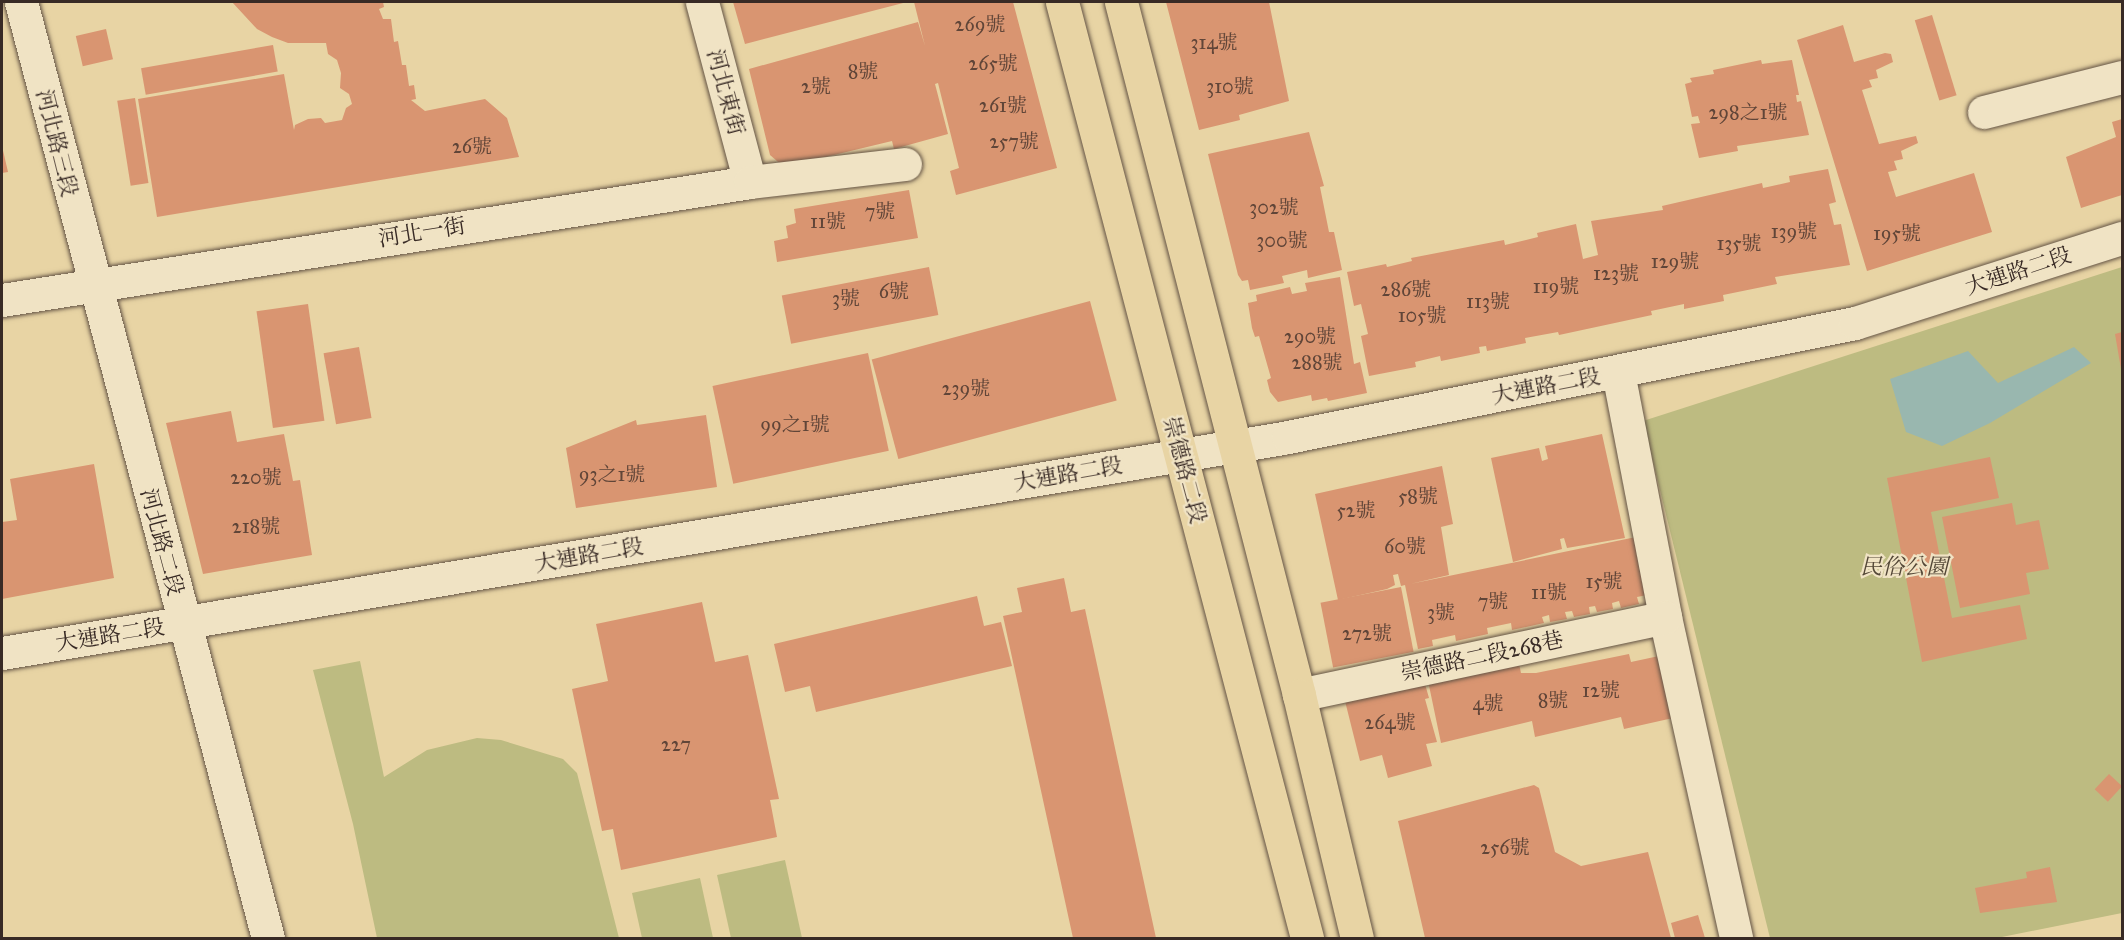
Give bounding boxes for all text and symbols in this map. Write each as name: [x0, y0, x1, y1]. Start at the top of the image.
house number: 269號: [955, 12, 1005, 36]
house number: 314號: [1190, 30, 1238, 54]
street label: 河北東街: [702, 46, 750, 138]
house number: 265號: [968, 51, 1018, 75]
house number: 8號: [848, 59, 878, 83]
house number: 2號: [801, 74, 831, 98]
house number: 310號: [1206, 74, 1254, 98]
street label: 河北路三段: [31, 86, 83, 200]
house number: 261號: [979, 93, 1027, 117]
house number: 298之1號: [1708, 100, 1788, 124]
house number: 257號: [989, 129, 1039, 153]
house number: 26號: [452, 134, 492, 158]
house number: 302號: [1249, 195, 1299, 219]
house number: 7號: [865, 199, 895, 223]
house number: 11號: [810, 209, 846, 233]
street label: 河北一街: [376, 212, 468, 252]
house number: 139號: [1771, 219, 1817, 243]
house number: 195號: [1873, 221, 1921, 245]
house number: 300號: [1256, 228, 1308, 252]
house number: 135號: [1716, 231, 1762, 255]
street label: 大連路二段: [1962, 241, 2074, 301]
house number: 129號: [1651, 249, 1699, 273]
house number: 123號: [1593, 261, 1639, 285]
house number: 119號: [1533, 274, 1579, 298]
house number: 286號: [1381, 277, 1431, 301]
house number: 6號: [879, 279, 909, 303]
house number: 3號: [832, 286, 860, 310]
house number: 113號: [1466, 289, 1510, 313]
house number: 105號: [1398, 303, 1446, 327]
house number: 290號: [1284, 324, 1336, 348]
house number: 288號: [1291, 350, 1343, 374]
street label: 大連路二段: [1489, 363, 1603, 409]
house number: 239號: [942, 376, 990, 400]
house number: 99之1號: [760, 412, 830, 436]
street label: 崇德路二段: [1158, 413, 1212, 527]
street label: 大連路二段: [1012, 451, 1124, 497]
house number: 93之1號: [579, 462, 645, 486]
house number: 220號: [230, 465, 282, 489]
house number: 58號: [1398, 484, 1438, 508]
street label: 河北路二段: [135, 485, 189, 599]
house number: 52號: [1336, 498, 1376, 522]
house number: 218號: [232, 514, 280, 538]
street label: 大連路二段: [533, 532, 645, 578]
house number: 60號: [1384, 534, 1426, 558]
park label: 民俗公園: [1860, 554, 1948, 580]
house number: 15號: [1585, 569, 1623, 593]
house number: 11號: [1531, 580, 1567, 604]
house number: 7號: [1478, 589, 1508, 613]
house number: 3號: [1427, 600, 1455, 624]
street label: 大連路二段: [54, 613, 166, 657]
house number: 272號: [1342, 621, 1392, 645]
street label: 崇德路二段268巷: [1398, 626, 1566, 686]
house number: 12號: [1582, 678, 1620, 702]
house number: 8號: [1538, 688, 1568, 712]
house number: 4號: [1472, 691, 1504, 715]
house number: 264號: [1364, 710, 1416, 734]
house number: 227: [661, 732, 691, 756]
house number: 256號: [1480, 835, 1530, 859]

